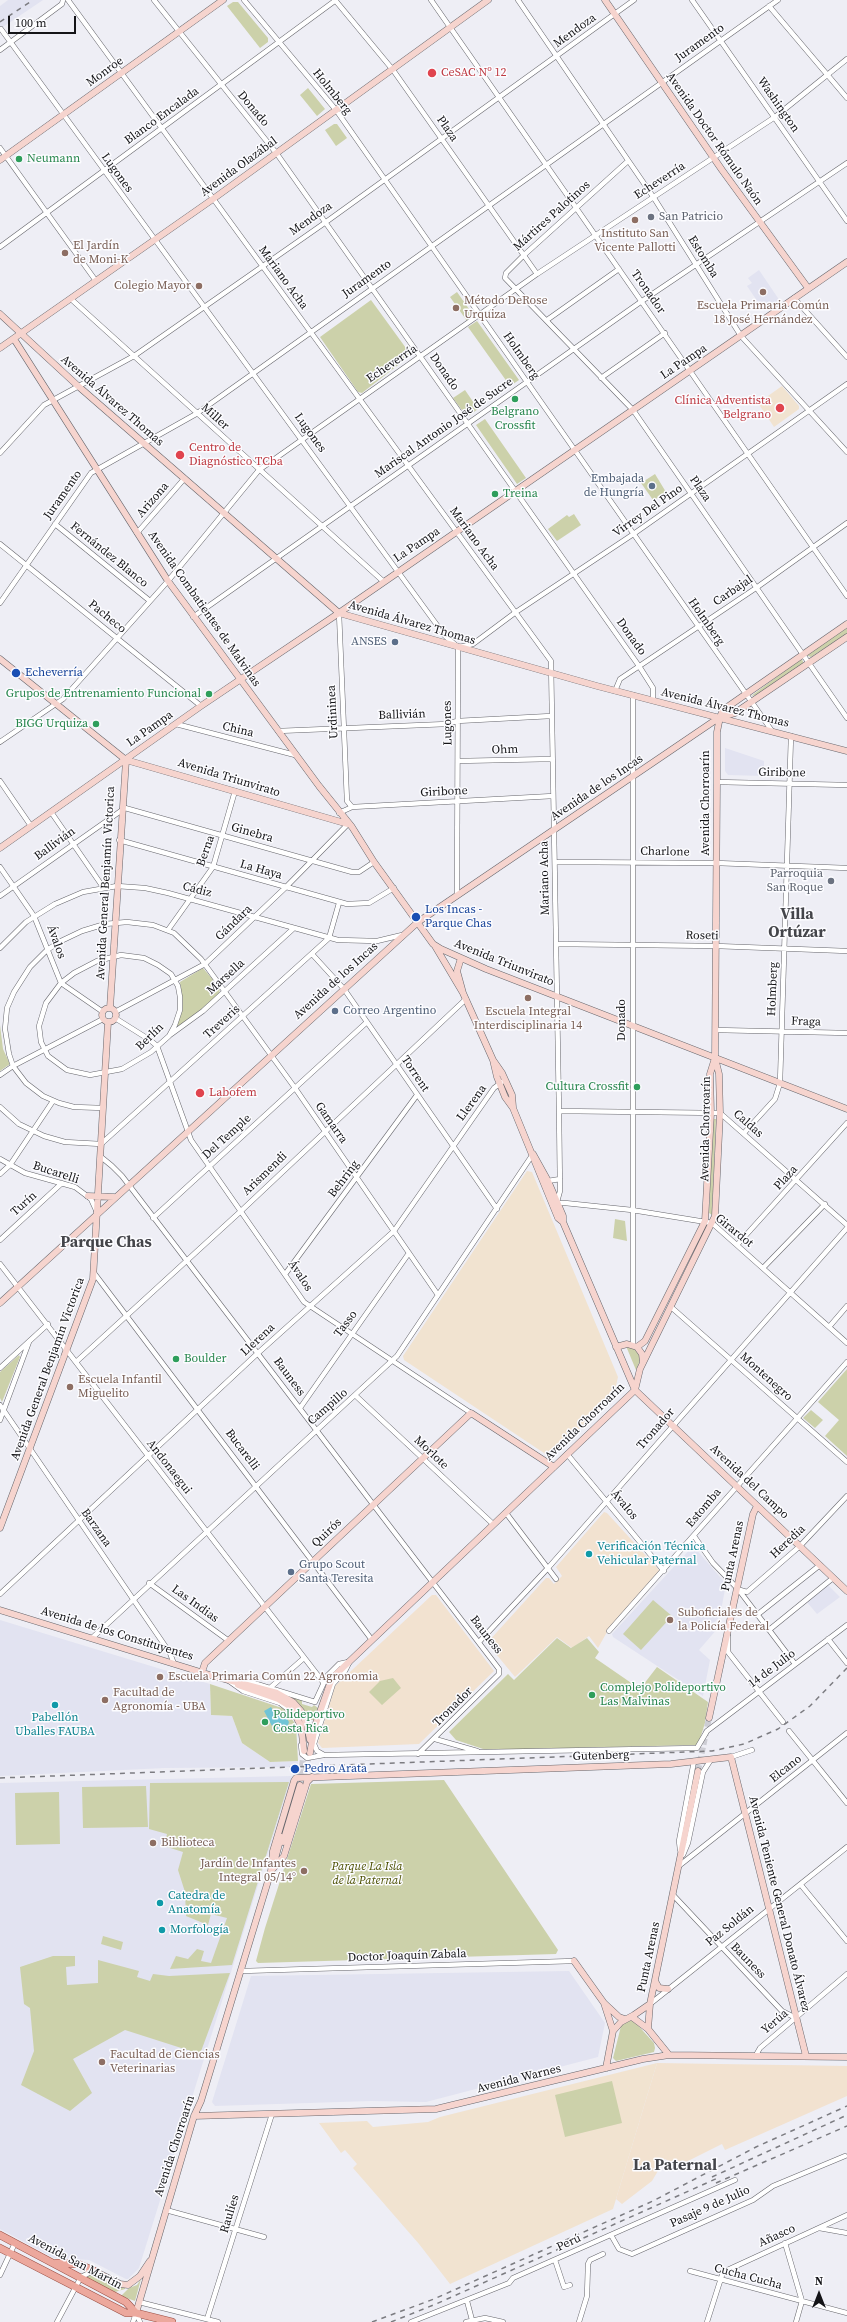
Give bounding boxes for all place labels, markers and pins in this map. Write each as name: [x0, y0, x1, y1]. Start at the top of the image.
place label: CeSAC Nº 12: [441, 66, 507, 80]
marker: CeSAC Nº 12: [426, 67, 438, 79]
place label: Neumann: [27, 152, 80, 166]
marker: Neumann: [14, 154, 24, 164]
place label: San Patricio: [659, 210, 723, 224]
marker: San Patricio: [646, 212, 656, 222]
marker: Instituto San Vicente Pallotti: [630, 215, 640, 225]
place label: Instituto San Vicente Pallotti: [594, 227, 676, 255]
place label: El Jardín de Moni-K: [73, 239, 128, 267]
marker: El Jardín de Moni-K: [60, 248, 70, 258]
place label: Colegio Mayor: [114, 279, 191, 293]
marker: Colegio Mayor: [194, 281, 204, 291]
marker: Escuela Primaria Común 18 José Hernández: [758, 287, 768, 297]
place label: Método DeRose Urquiza: [464, 294, 548, 322]
place label: Escuela Primaria Común 18 José Hernández: [697, 299, 829, 327]
marker: Método DeRose Urquiza: [451, 303, 461, 313]
marker: Belgrano Crossfit: [510, 394, 520, 404]
place label: Clínica Adventista Belgrano: [674, 394, 771, 422]
marker: Clínica Adventista Belgrano: [774, 402, 786, 414]
place label: Belgrano Crossfit: [491, 405, 539, 433]
place label: Centro de Diagnóstico TCba: [189, 441, 283, 469]
marker: Centro de Diagnóstico TCba: [174, 449, 186, 461]
place label: Embajada de Hungría: [584, 472, 644, 500]
marker: Embajada de Hungría: [647, 481, 657, 491]
place label: Treina: [503, 487, 538, 501]
marker: Treina: [490, 489, 500, 499]
place label: ANSES: [351, 635, 387, 649]
marker: ANSES: [390, 637, 400, 647]
place label: Echeverría: [25, 666, 83, 680]
marker: Echeverría: [10, 667, 22, 679]
place label: Grupos de Entrenamiento Funcional: [6, 687, 201, 701]
marker: Grupos de Entrenamiento Funcional: [204, 689, 214, 699]
place label: BIGG Urquiza: [15, 717, 88, 731]
marker: BIGG Urquiza: [91, 719, 101, 729]
place label: Parroquia San Roque: [767, 867, 823, 895]
marker: Parroquia San Roque: [826, 876, 836, 886]
place label: Los Incas - Parque Chas: [425, 903, 492, 931]
marker: Los Incas - Parque Chas: [410, 911, 422, 923]
marker: Escuela Integral Interdisciplinaria 14: [523, 993, 533, 1003]
place label: Correo Argentino: [343, 1004, 436, 1018]
place label: Escuela Integral Interdisciplinaria 14: [474, 1005, 582, 1033]
marker: Correo Argentino: [330, 1006, 340, 1016]
place label: Cultura Crossfit: [546, 1080, 629, 1094]
marker: Cultura Crossfit: [632, 1082, 642, 1092]
place label: Labofem: [209, 1086, 257, 1100]
marker: Labofem: [194, 1087, 206, 1099]
place label: Boulder: [184, 1352, 227, 1366]
marker: Boulder: [171, 1354, 181, 1364]
place label: Escuela Infantil Miguelito: [78, 1373, 162, 1401]
marker: Escuela Infantil Miguelito: [65, 1382, 75, 1392]
place label: Verificación Técnica Vehicular Paternal: [597, 1540, 706, 1568]
marker: Verificación Técnica Vehicular Paternal: [584, 1549, 594, 1559]
place label: Grupo Scout Santa Teresita: [299, 1558, 374, 1586]
marker: Grupo Scout Santa Teresita: [286, 1567, 296, 1577]
place label: Suboficiales de la Policía Federal: [678, 1606, 769, 1634]
marker: Suboficiales de la Policía Federal: [665, 1615, 675, 1625]
place label: Escuela Primaria Común 22 Agronomia: [168, 1670, 378, 1684]
marker: Escuela Primaria Común 22 Agronomia: [155, 1672, 165, 1682]
place label: Complejo Polideportivo Las Malvinas: [600, 1681, 726, 1709]
place label: Facultad de Agronomía - UBA: [113, 1686, 206, 1714]
marker: Complejo Polideportivo Las Malvinas: [587, 1690, 597, 1700]
marker: Facultad de Agronomía - UBA: [100, 1695, 110, 1705]
marker: Pabellón Uballes FAUBA: [50, 1700, 60, 1710]
place label: Polideportivo Costa Rica: [273, 1708, 345, 1736]
place label: Pabellón Uballes FAUBA: [15, 1711, 95, 1739]
marker: Polideportivo Costa Rica: [260, 1717, 270, 1727]
place label: Pedro Arata: [304, 1762, 367, 1776]
marker: Pedro Arata: [289, 1763, 301, 1775]
place label: Biblioteca: [161, 1836, 215, 1850]
marker: Biblioteca: [148, 1838, 158, 1848]
place label: Jardín de Infantes Integral 05/14°: [200, 1857, 296, 1885]
marker: Jardín de Infantes Integral 05/14°: [299, 1866, 309, 1876]
place label: Catedra de Anatomía: [168, 1889, 225, 1917]
marker: Catedra de Anatomía: [155, 1898, 165, 1908]
place label: Morfología: [170, 1923, 229, 1937]
marker: Morfología: [157, 1925, 167, 1935]
place label: Facultad de Ciencias Veterinarias: [110, 2048, 220, 2076]
marker: Facultad de Ciencias Veterinarias: [97, 2057, 107, 2067]

